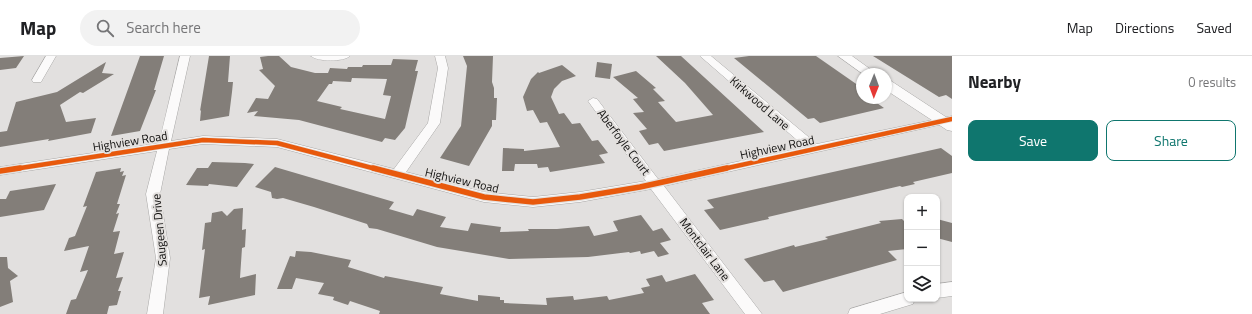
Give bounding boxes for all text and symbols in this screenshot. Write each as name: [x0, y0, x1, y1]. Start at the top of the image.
search box: [80, 10, 360, 46]
text: Map: [20, 13, 56, 42]
text: Search here: [126, 16, 201, 39]
icon: search: [94, 17, 116, 39]
text: Map: [1067, 17, 1093, 38]
text: Directions: [1115, 17, 1174, 38]
text: Saved: [1196, 17, 1232, 38]
north arrow: [856, 68, 892, 104]
text: Nearby: [968, 69, 1021, 95]
street label: Kirkwood Lane: [726, 71, 794, 135]
text: 0 results: [1188, 72, 1236, 92]
street label: Aberfoyle Court: [593, 105, 656, 180]
button: Save: [968, 120, 1098, 161]
button: Share: [1106, 120, 1236, 161]
street label: Highview Road: [91, 126, 169, 156]
street label: Highview Road: [738, 130, 816, 164]
street label: Highview Road: [423, 162, 501, 198]
street label: Saugeen Drive: [146, 193, 172, 267]
map controls: [904, 194, 940, 302]
button: +: [904, 194, 940, 230]
street label: Montclair Lane: [675, 213, 735, 285]
button: −: [904, 230, 940, 266]
button: layers: [904, 266, 940, 302]

